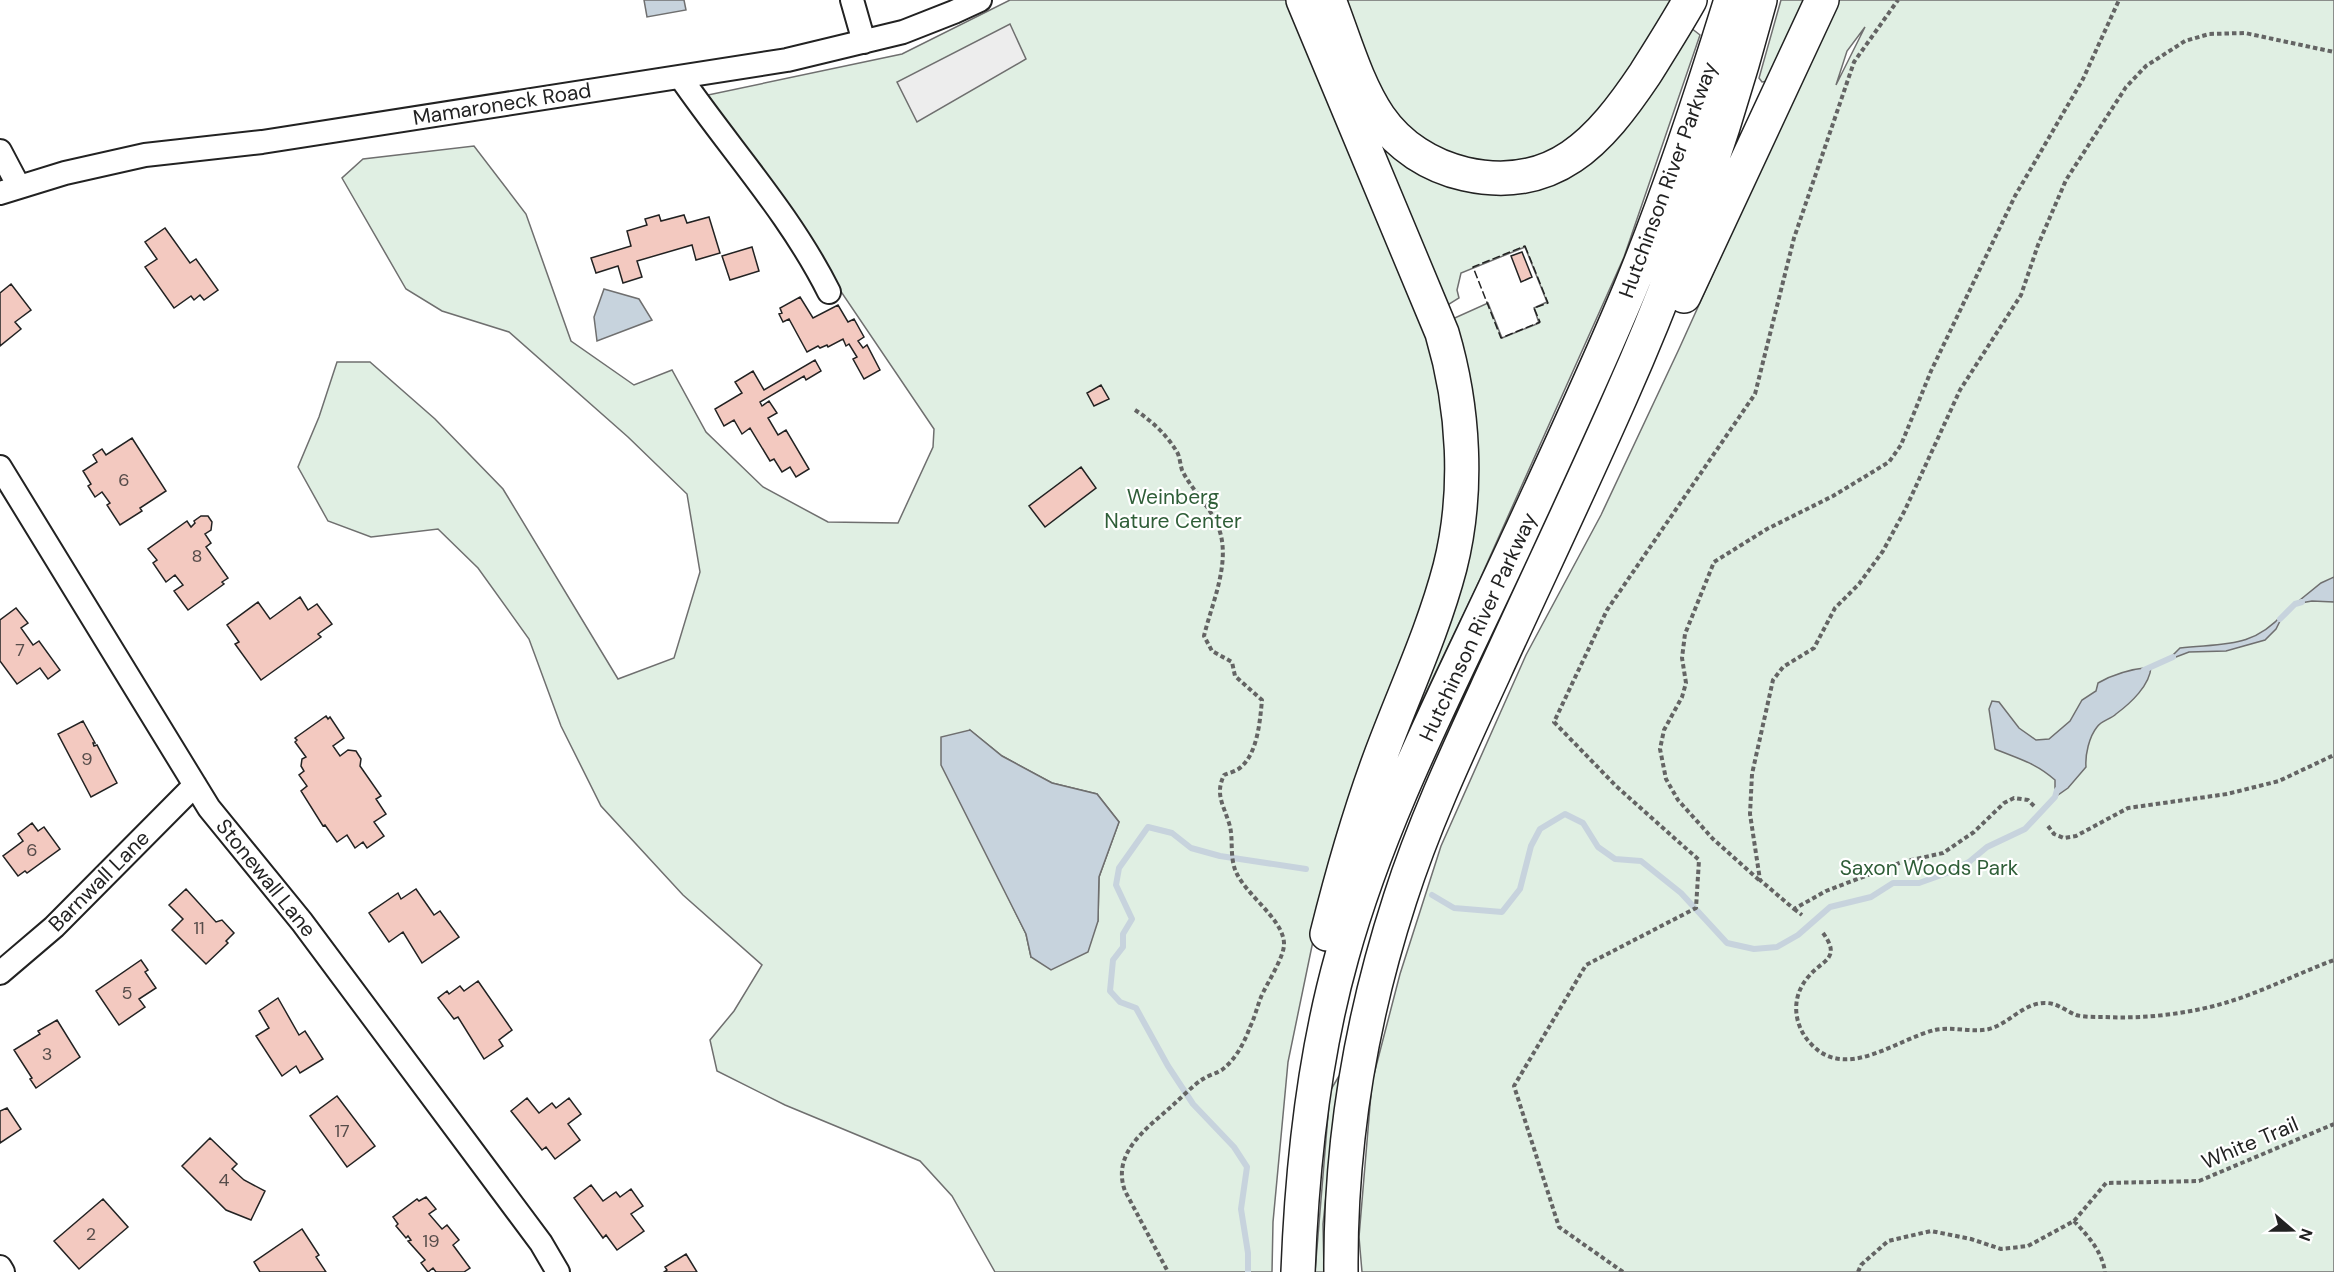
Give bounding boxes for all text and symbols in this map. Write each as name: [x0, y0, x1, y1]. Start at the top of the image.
street label: Hutchinson River Parkway: [1612, 58, 1724, 302]
street label: Mamaroneck Road: [411, 76, 593, 132]
house number: 6: [118, 468, 130, 492]
park label: Weinberg Nature Center: [1104, 483, 1242, 535]
street label: Hutchinson River Parkway: [1413, 508, 1544, 746]
house number: 8: [192, 544, 202, 568]
house number: 7: [15, 638, 25, 662]
house number: 9: [81, 747, 93, 771]
street label: Stonewall Lane: [210, 813, 322, 943]
street label: Barnwall Lane: [42, 824, 156, 938]
house number: 6: [26, 838, 38, 862]
park label: Saxon Woods Park: [1840, 854, 2019, 882]
house number: 11: [193, 916, 205, 940]
house number: 5: [122, 981, 132, 1005]
house number: 3: [42, 1042, 52, 1066]
street label: White Trail: [2197, 1110, 2303, 1176]
house number: 17: [334, 1119, 350, 1143]
house number: 4: [219, 1168, 230, 1192]
north arrow: [2262, 1200, 2322, 1260]
house number: 2: [86, 1222, 96, 1246]
text: N: [2294, 1226, 2317, 1244]
house number: 19: [423, 1229, 439, 1253]

